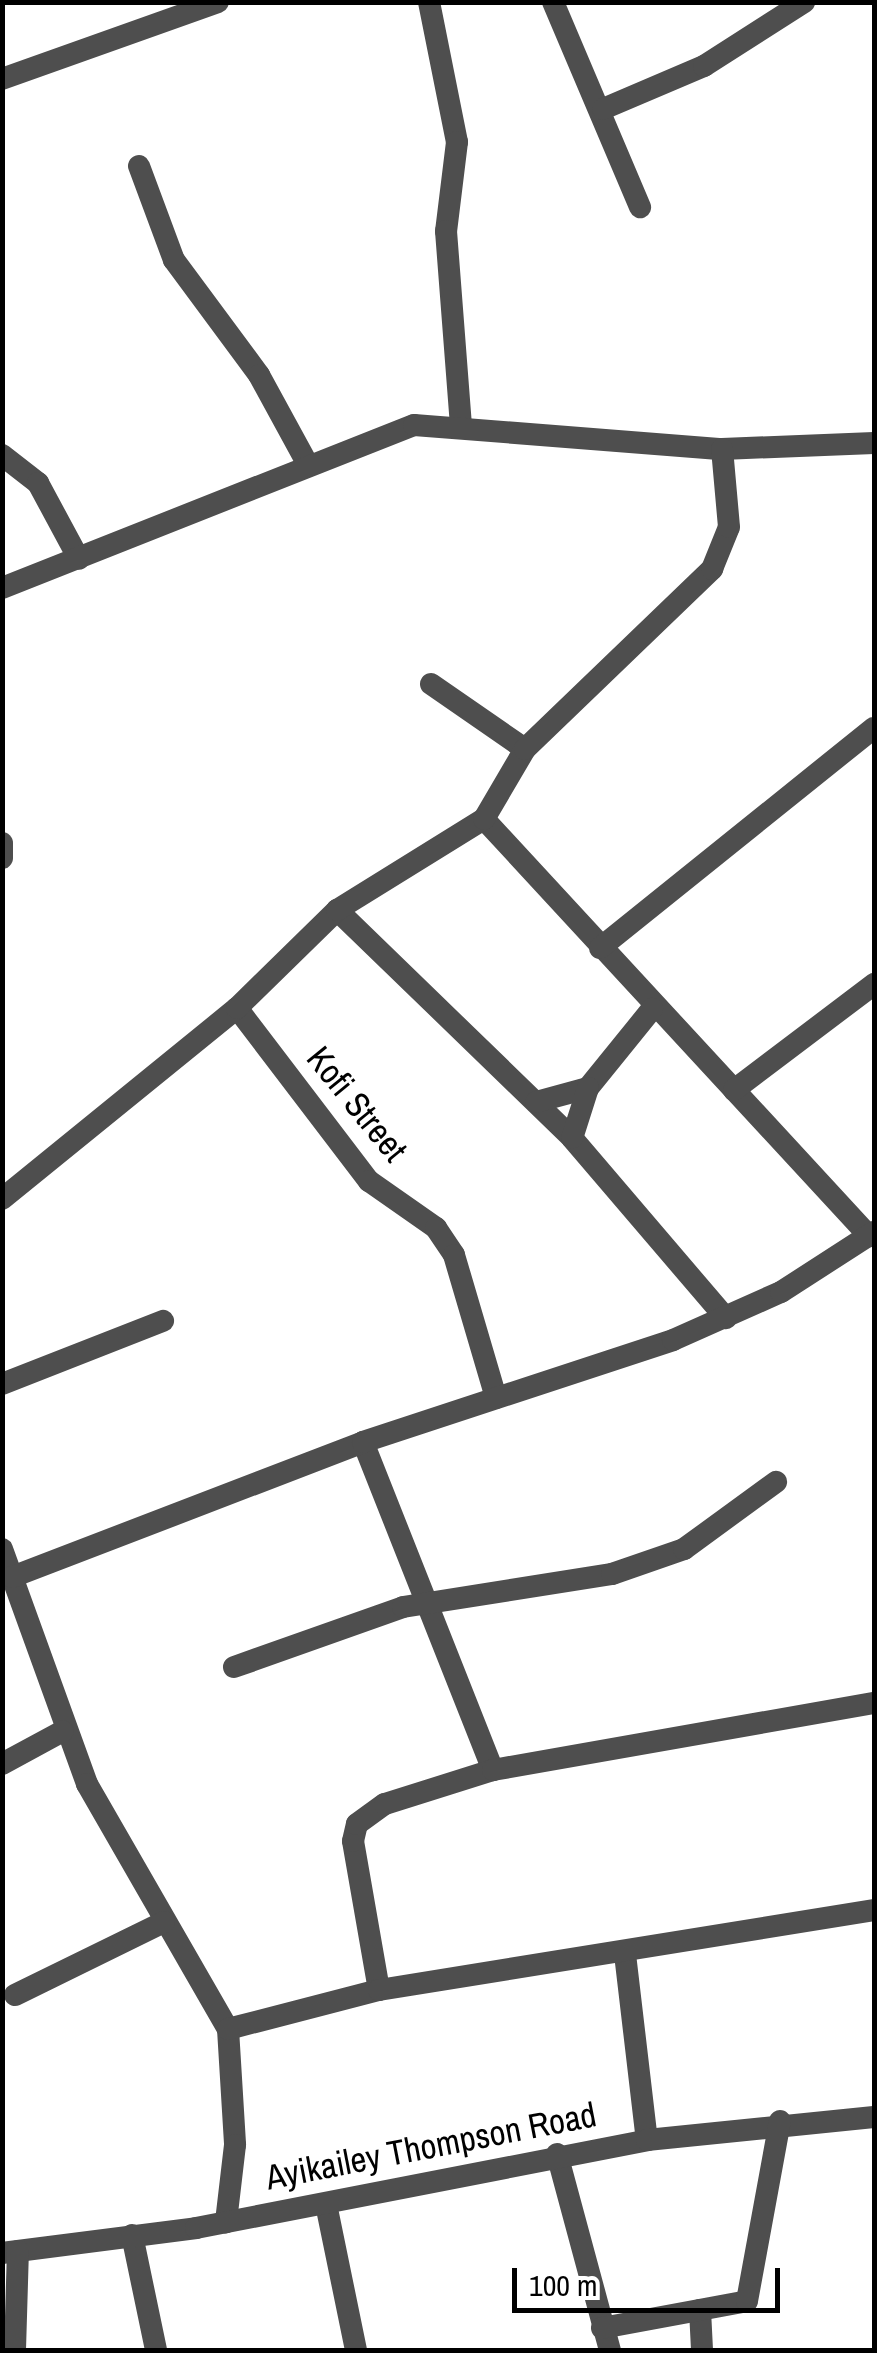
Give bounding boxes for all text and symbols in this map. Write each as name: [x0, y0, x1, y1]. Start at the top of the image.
street label: Kofi Street: [298, 1038, 416, 1170]
street label: Ayikailey Thompson Road: [262, 2093, 600, 2199]
scale bar: [517, 2248, 784, 2310]
text: 100 m: [529, 2265, 597, 2305]

